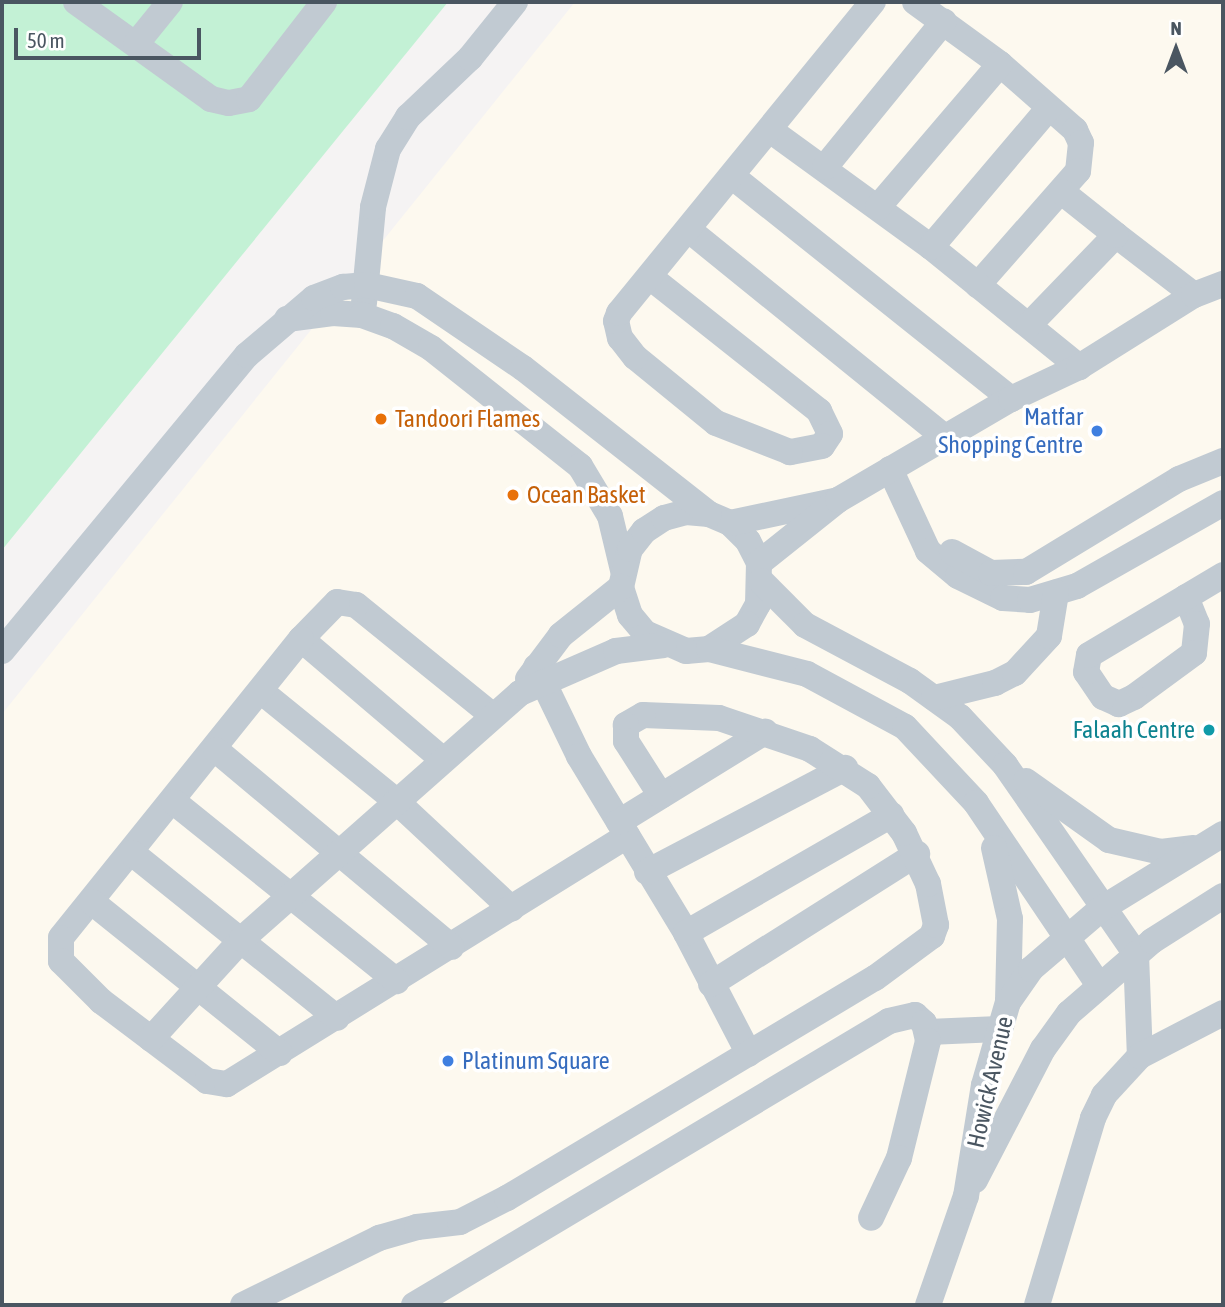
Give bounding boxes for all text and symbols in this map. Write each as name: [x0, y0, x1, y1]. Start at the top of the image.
scale bar: [18, 14, 205, 58]
north arrow: [1141, 14, 1211, 84]
text: N: [1170, 17, 1182, 39]
text: 50 m: [27, 28, 65, 52]
place label: Matfar Shopping Centre: [938, 403, 1083, 459]
place label: Tandoori Flames: [395, 405, 540, 433]
marker: Tandoori Flames: [373, 411, 389, 427]
marker: Matfar Shopping Centre: [1089, 423, 1105, 439]
place label: Ocean Basket: [527, 481, 646, 509]
marker: Ocean Basket: [505, 487, 521, 503]
place label: Falaah Centre: [1073, 716, 1195, 744]
marker: Falaah Centre: [1201, 722, 1217, 738]
street label: Howick Avenue: [961, 1013, 1019, 1151]
place label: Platinum Square: [462, 1047, 610, 1075]
marker: Platinum Square: [440, 1053, 456, 1069]

